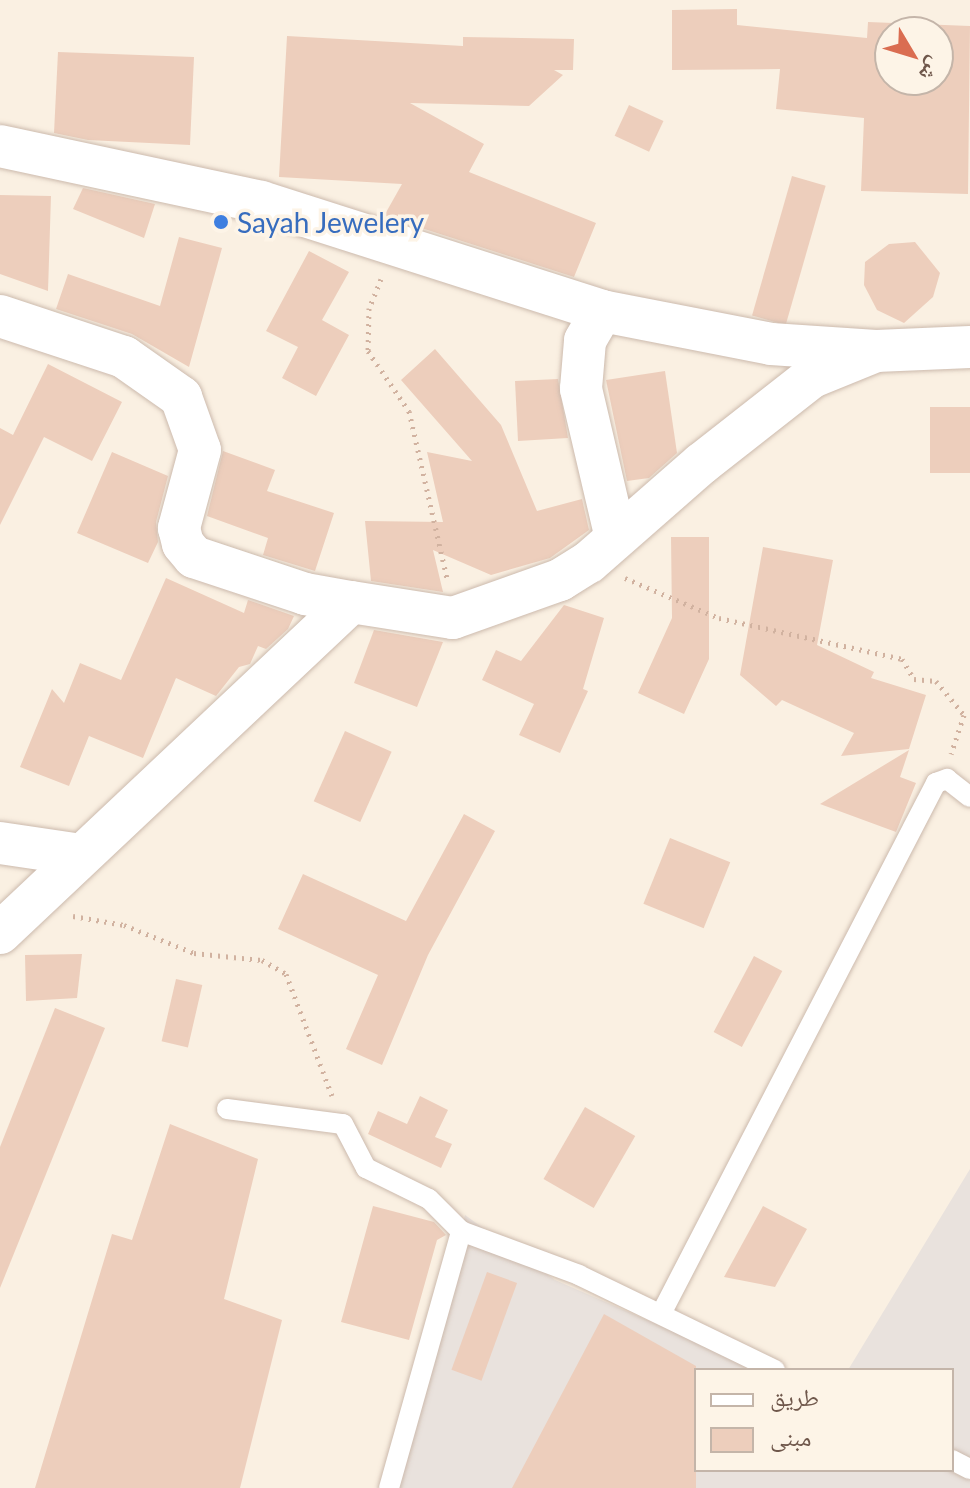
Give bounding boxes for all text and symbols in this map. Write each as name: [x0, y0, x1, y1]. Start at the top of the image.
north arrow: [874, 16, 954, 96]
text: ش: [914, 52, 950, 87]
place label: Sayah Jewelery: [237, 205, 425, 239]
marker: Sayah Jewelery: [212, 213, 230, 231]
legend: [694, 1368, 954, 1472]
text: طريق: [770, 1382, 819, 1411]
text: مبنى: [770, 1422, 811, 1451]

